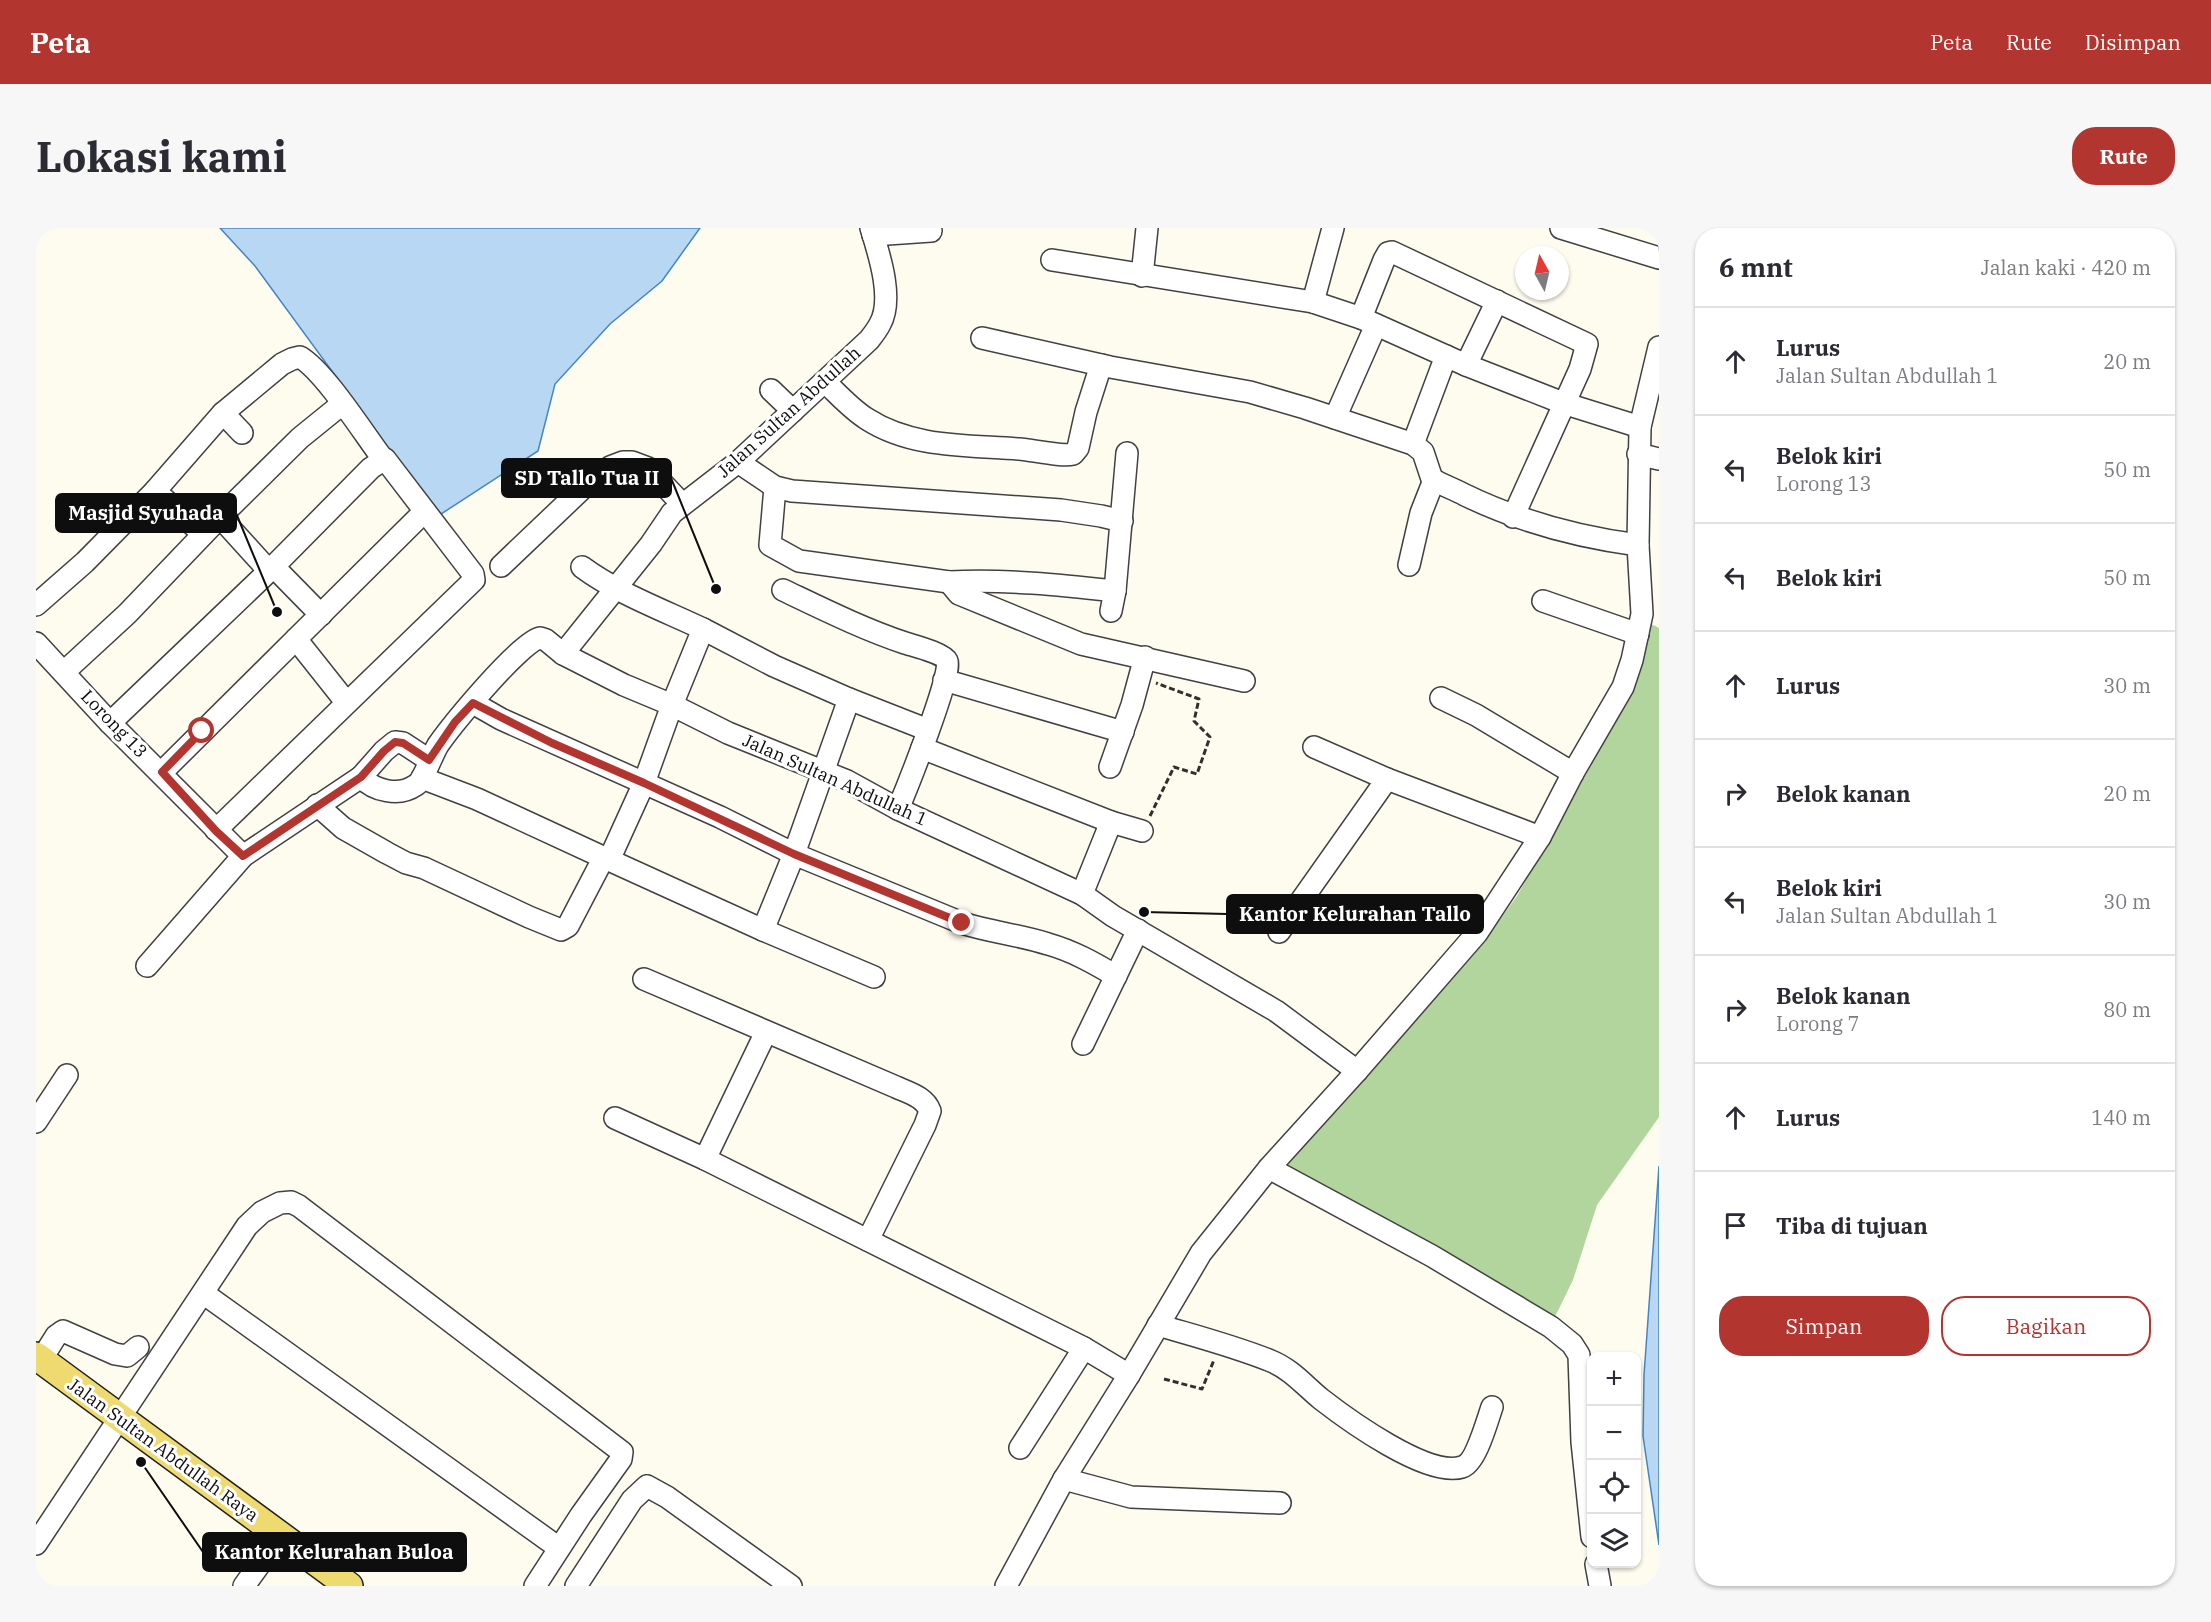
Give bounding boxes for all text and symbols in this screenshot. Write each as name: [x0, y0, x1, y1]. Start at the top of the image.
text: Peta: [30, 24, 91, 61]
text: Peta: [1930, 28, 1973, 56]
text: Rute: [2006, 28, 2052, 56]
text: Disimpan: [2085, 28, 2181, 56]
button: Rute: [2072, 127, 2175, 185]
text: Lokasi kami: [36, 129, 287, 184]
north arrow: [1515, 246, 1569, 300]
text: 6 mnt: [1719, 250, 1793, 284]
text: Jalan kaki · 420 m: [1981, 254, 2151, 281]
text: Lurus: [1776, 333, 1840, 362]
street label: Jalan Sultan Abdullah: [712, 341, 865, 482]
icon: ahead: [1719, 345, 1752, 378]
text: 20 m: [2103, 348, 2151, 375]
text: Jalan Sultan Abdullah 1: [1776, 362, 1998, 389]
text: Belok kiri: [1776, 441, 1882, 470]
icon: left: [1719, 453, 1752, 486]
text: 50 m: [2103, 456, 2151, 483]
callout: SD Tallo Tua II: [502, 459, 671, 497]
text: SD Tallo Tua II: [515, 464, 659, 491]
text: Lorong 13: [1776, 470, 1872, 497]
callout: Masjid Syuhada: [56, 494, 236, 532]
text: Masjid Syuhada: [68, 499, 224, 526]
icon: left: [1719, 561, 1752, 594]
text: Belok kiri: [1776, 563, 1882, 592]
text: 50 m: [2103, 564, 2151, 591]
icon: ahead: [1719, 669, 1752, 702]
text: Lurus: [1776, 671, 1840, 700]
text: 30 m: [2103, 672, 2151, 699]
street label: Lorong 13: [76, 685, 153, 763]
route start: [188, 717, 214, 743]
street label: Jalan Sultan Abdullah 1: [739, 728, 931, 831]
icon: right: [1719, 777, 1752, 810]
text: Belok kanan: [1776, 779, 1911, 808]
text: 20 m: [2103, 780, 2151, 807]
text: Belok kiri: [1776, 873, 1882, 902]
icon: left: [1719, 885, 1752, 918]
text: 30 m: [2103, 888, 2151, 915]
callout: Kantor Kelurahan Tallo: [1227, 895, 1483, 933]
text: Kantor Kelurahan Tallo: [1239, 900, 1471, 927]
text: Jalan Sultan Abdullah 1: [1776, 902, 1998, 929]
route end: [948, 909, 974, 935]
text: Belok kanan: [1776, 981, 1911, 1010]
icon: right: [1719, 993, 1752, 1026]
text: 80 m: [2103, 996, 2151, 1023]
text: Lorong 7: [1776, 1010, 1860, 1037]
icon: ahead: [1719, 1101, 1752, 1134]
text: Lurus: [1776, 1103, 1840, 1132]
text: 140 m: [2091, 1104, 2151, 1131]
icon: arrive: [1719, 1209, 1752, 1242]
text: Tiba di tujuan: [1776, 1211, 1928, 1240]
button: Simpan: [1719, 1296, 1929, 1356]
button: Bagikan: [1941, 1296, 2151, 1356]
map controls: [1587, 1352, 1641, 1568]
button: +: [1587, 1352, 1641, 1406]
street label: Jalan Sultan Abdullah Raya: [63, 1373, 263, 1527]
button: −: [1587, 1406, 1641, 1460]
button: locate: [1587, 1460, 1641, 1514]
button: layers: [1587, 1514, 1641, 1568]
callout: Kantor Kelurahan Buloa: [203, 1533, 466, 1571]
text: Kantor Kelurahan Buloa: [214, 1538, 454, 1565]

